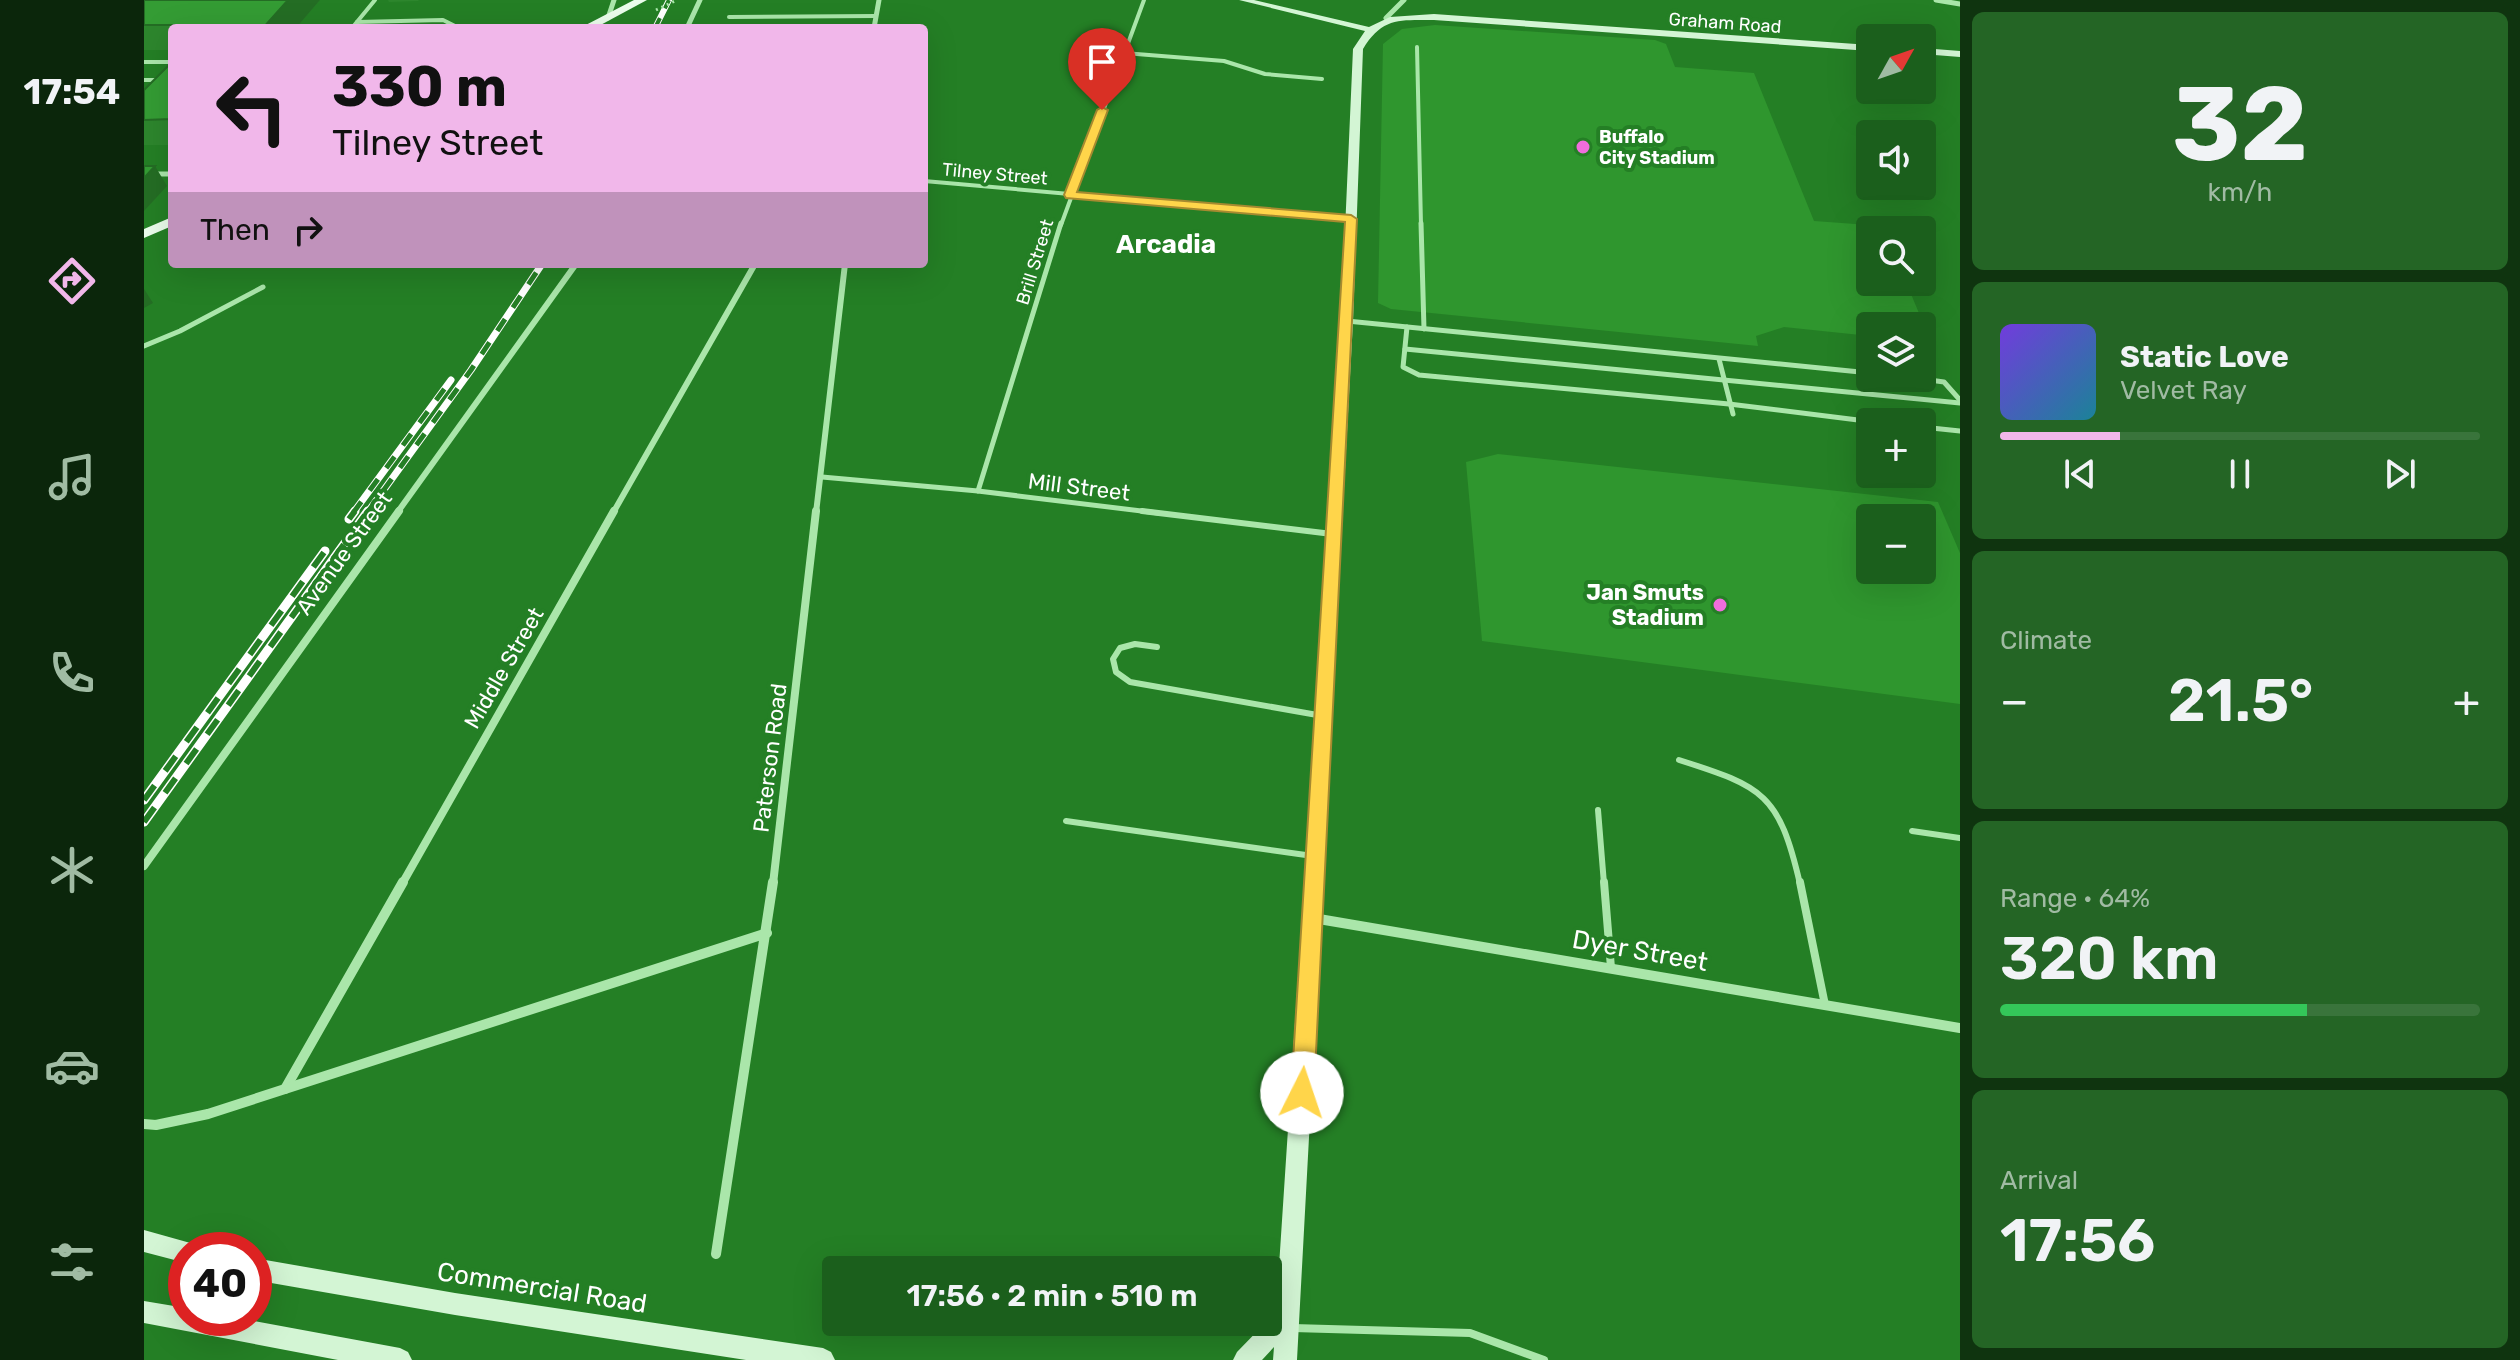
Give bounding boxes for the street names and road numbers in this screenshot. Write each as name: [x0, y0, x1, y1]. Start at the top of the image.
street label: Graham Road: [1668, 8, 1782, 38]
street label: Tilney Street: [941, 158, 1049, 190]
street label: Brill Street: [1012, 217, 1058, 307]
street label: Mill Street: [1026, 467, 1132, 507]
street label: Avenue Street: [290, 486, 398, 620]
street label: Middle Street: [458, 602, 550, 733]
street label: Paterson Road: [747, 682, 793, 834]
street label: Dyer Street: [1570, 924, 1710, 978]
street label: Commercial Road: [435, 1256, 649, 1320]

